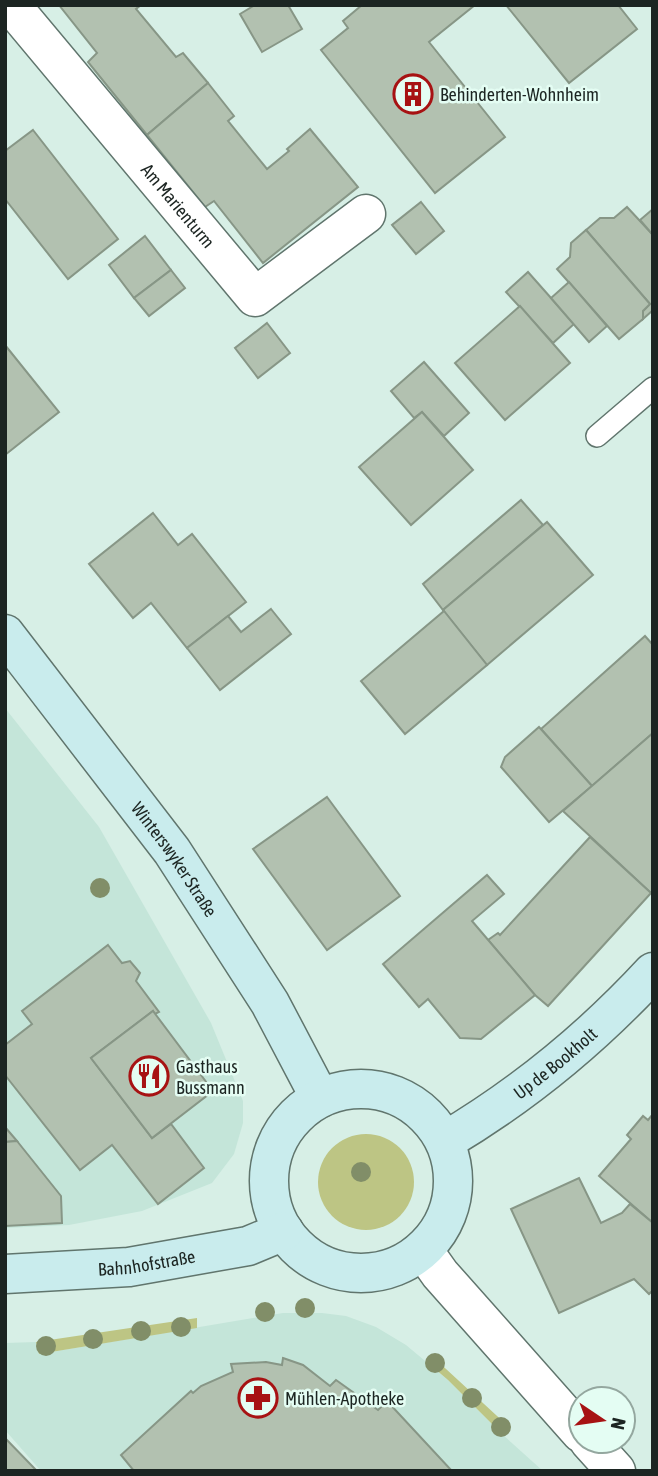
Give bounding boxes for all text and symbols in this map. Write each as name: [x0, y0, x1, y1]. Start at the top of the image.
building icon: Behinderten-Wohnheim: [392, 73, 434, 115]
place label: Behinderten-Wohnheim: [440, 84, 599, 105]
street label: Am Marienturm: [137, 159, 220, 252]
street label: Winterswyker Straße: [127, 797, 222, 920]
street label: Up de Bookholt: [509, 1023, 601, 1103]
restaurant icon: Gasthaus Bussmann: [128, 1055, 170, 1097]
place label: Gasthaus Bussmann: [176, 1056, 245, 1098]
street label: Bahnhofstraße: [97, 1245, 197, 1279]
pharmacy icon: Mühlen-Apotheke: [237, 1377, 279, 1419]
north arrow: [567, 1385, 637, 1455]
place label: Mühlen-Apotheke: [285, 1388, 404, 1409]
text: N: [607, 1416, 631, 1432]

